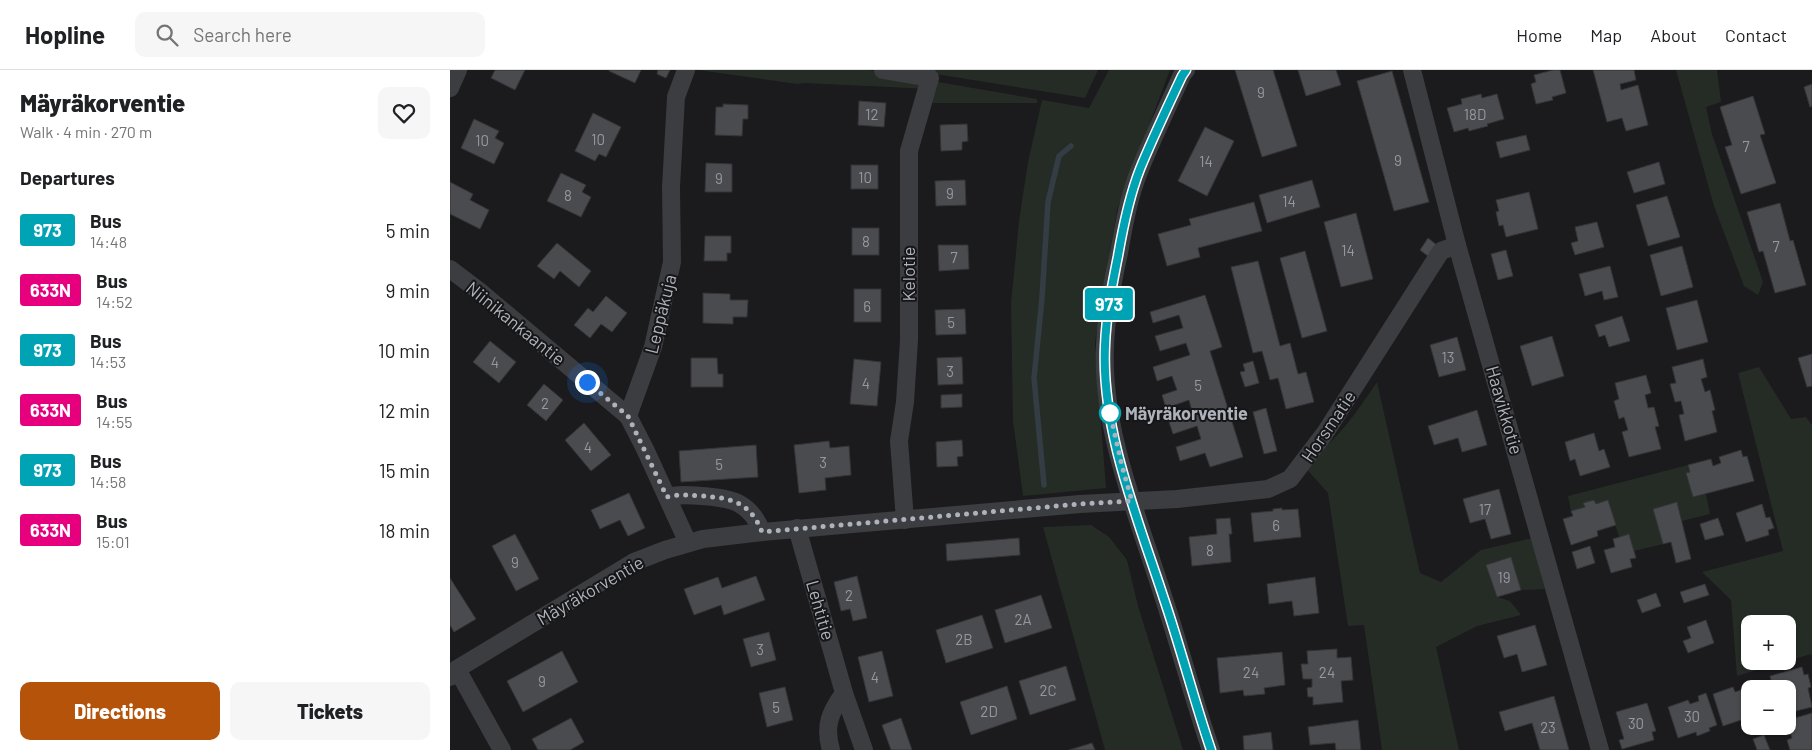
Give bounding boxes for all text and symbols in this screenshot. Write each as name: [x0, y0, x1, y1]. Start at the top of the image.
search box: [135, 12, 485, 57]
text: Hopline: [25, 20, 105, 49]
icon: search: [153, 21, 181, 49]
text: Search here: [193, 23, 292, 46]
text: Home: [1516, 24, 1562, 46]
text: Map: [1590, 24, 1622, 46]
text: About: [1650, 24, 1697, 46]
text: Contact: [1725, 24, 1787, 46]
house number: 9: [1257, 83, 1265, 101]
button: heart: [378, 87, 430, 139]
text: Mäyräkorventie: [20, 88, 185, 117]
house number: 12: [865, 105, 879, 123]
house number: 18D: [1464, 105, 1486, 123]
text: Walk · 4 min · 270 m: [20, 122, 152, 141]
house number: 10: [591, 130, 605, 148]
house number: 10: [475, 131, 489, 149]
house number: 7: [1742, 137, 1750, 155]
house number: 9: [1394, 151, 1402, 169]
house number: 14: [1199, 152, 1213, 170]
text: Departures: [20, 166, 115, 189]
house number: 10: [858, 168, 872, 186]
house number: 9: [715, 169, 723, 187]
house number: 9: [946, 184, 954, 202]
house number: 8: [564, 186, 572, 204]
house number: 14: [1282, 192, 1296, 210]
text: Bus: [90, 209, 122, 232]
text: 973: [33, 219, 62, 241]
text: 5 min: [386, 219, 430, 242]
text: 14:48: [90, 232, 127, 251]
house number: 8: [862, 232, 870, 250]
house number: 7: [1772, 237, 1780, 255]
house number: 14: [1341, 241, 1355, 259]
street label: Kelotie: [897, 247, 919, 301]
house number: 7: [950, 248, 958, 266]
text: Bus: [96, 269, 128, 292]
street label: Leppäkuja: [640, 272, 680, 356]
street label: Niinikankaantie: [462, 276, 570, 370]
text: 633N: [30, 279, 71, 301]
text: 9 min: [386, 279, 430, 302]
line badge: 973: [1080, 288, 1138, 320]
text: 14:52: [96, 292, 133, 311]
text: 973: [1095, 293, 1123, 315]
house number: 6: [863, 297, 871, 315]
house number: 5: [947, 313, 955, 331]
text: Bus: [90, 329, 122, 352]
text: 973: [33, 339, 62, 361]
text: 10 min: [378, 339, 430, 362]
house number: 13: [1442, 348, 1454, 366]
text: 14:53: [90, 352, 126, 371]
house number: 4: [491, 353, 499, 371]
house number: 3: [946, 362, 954, 380]
street label: Haavikkotie: [1482, 363, 1528, 457]
your location: [575, 370, 600, 395]
house number: 4: [862, 374, 870, 392]
house number: 5: [1194, 376, 1202, 394]
street label: Horsmatie: [1296, 386, 1360, 466]
text: Bus: [96, 389, 128, 412]
house number: 2: [541, 394, 549, 412]
text: 633N: [30, 399, 71, 421]
text: 12 min: [379, 399, 430, 422]
marker: Mäyräkorventie: [1099, 402, 1121, 424]
place label: Mäyräkorventie: [1125, 402, 1248, 424]
text: 14:55: [96, 412, 132, 431]
house number: 4: [584, 438, 592, 456]
text: Bus: [90, 449, 122, 472]
house number: 3: [819, 453, 827, 471]
house number: 5: [715, 455, 723, 473]
text: 973: [33, 459, 62, 481]
text: 15 min: [379, 459, 430, 482]
text: 14:58: [90, 472, 126, 491]
house number: 17: [1479, 500, 1491, 518]
text: Bus: [96, 509, 128, 532]
house number: 6: [1272, 516, 1280, 534]
text: 633N: [30, 519, 71, 541]
text: 18 min: [379, 519, 430, 542]
text: 15:01: [96, 532, 130, 551]
house number: 8: [1206, 541, 1214, 559]
street label: Mäyräkorventie: [533, 551, 647, 629]
house number: 9: [511, 553, 519, 571]
house number: 19: [1497, 568, 1511, 586]
street label: Lehtitie: [802, 577, 840, 643]
house number: 2: [845, 586, 853, 604]
house number: 2A: [1014, 610, 1032, 628]
map controls: [1741, 615, 1796, 735]
button: +: [1741, 615, 1796, 670]
house number: 2B: [955, 630, 973, 648]
house number: 3: [756, 640, 764, 658]
house number: 24: [1243, 663, 1259, 681]
house number: 24: [1319, 663, 1335, 681]
house number: 4: [871, 668, 879, 686]
house number: 9: [538, 672, 546, 690]
button: −: [1741, 680, 1796, 735]
house number: 2C: [1039, 681, 1057, 699]
button: Directions: [20, 682, 220, 740]
button: Tickets: [230, 682, 430, 740]
house number: 5: [772, 698, 780, 716]
house number: 2D: [980, 702, 998, 720]
house number: 30: [1684, 707, 1700, 725]
house number: 30: [1628, 714, 1644, 732]
house number: 23: [1540, 718, 1556, 736]

